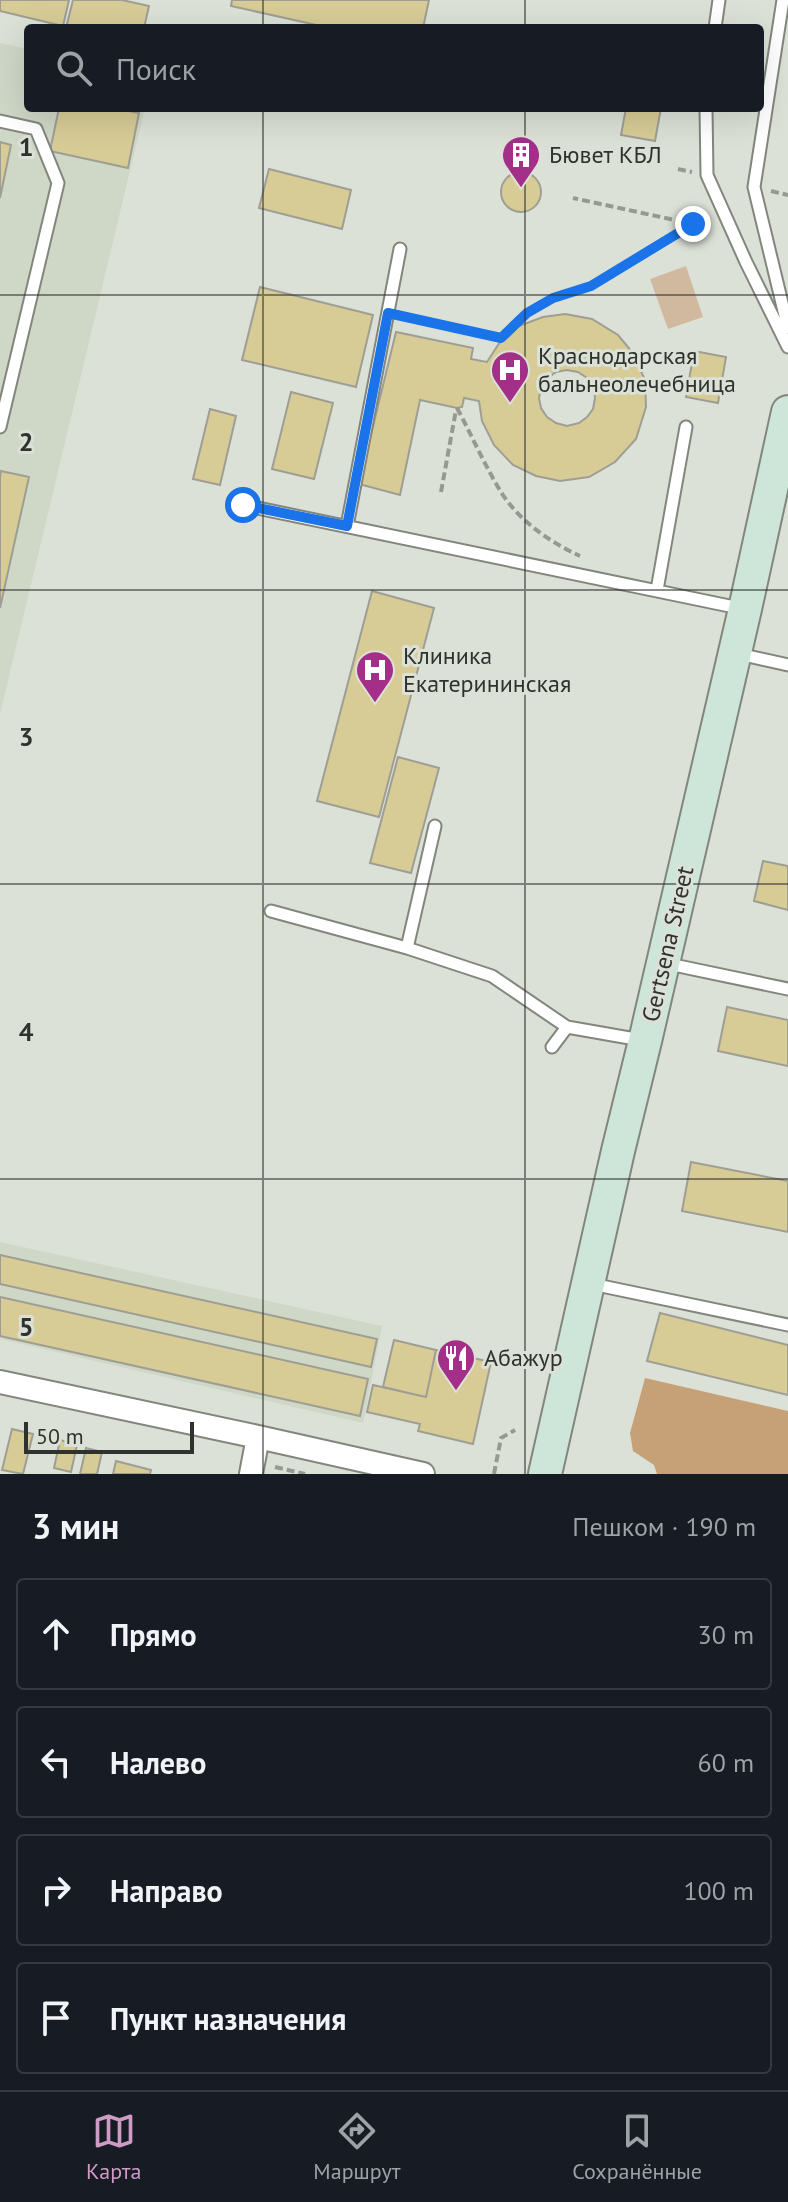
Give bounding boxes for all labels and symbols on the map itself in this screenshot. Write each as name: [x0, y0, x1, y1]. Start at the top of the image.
text: 1: [19, 130, 33, 163]
building icon: Бювет КБЛ: [500, 134, 542, 189]
place label: Бювет КБЛ: [549, 139, 662, 170]
route end: [675, 206, 711, 242]
place label: Краснодарская бальнеолечебница: [538, 340, 736, 399]
hospital icon: Краснодарская бальнеолечебница: [489, 349, 531, 404]
text: 2: [19, 425, 33, 458]
route start: [225, 487, 261, 523]
place label: Клиника Екатерининская: [403, 640, 571, 699]
hospital icon: Клиника Екатерининская: [354, 649, 396, 704]
text: 3: [19, 720, 33, 753]
street label: Gertsena Street: [635, 863, 700, 1025]
text: 4: [19, 1015, 34, 1048]
text: 5: [19, 1310, 33, 1343]
restaurant icon: Абажур: [435, 1337, 477, 1392]
place label: Абажур: [484, 1342, 563, 1373]
scale bar: [24, 1418, 194, 1454]

